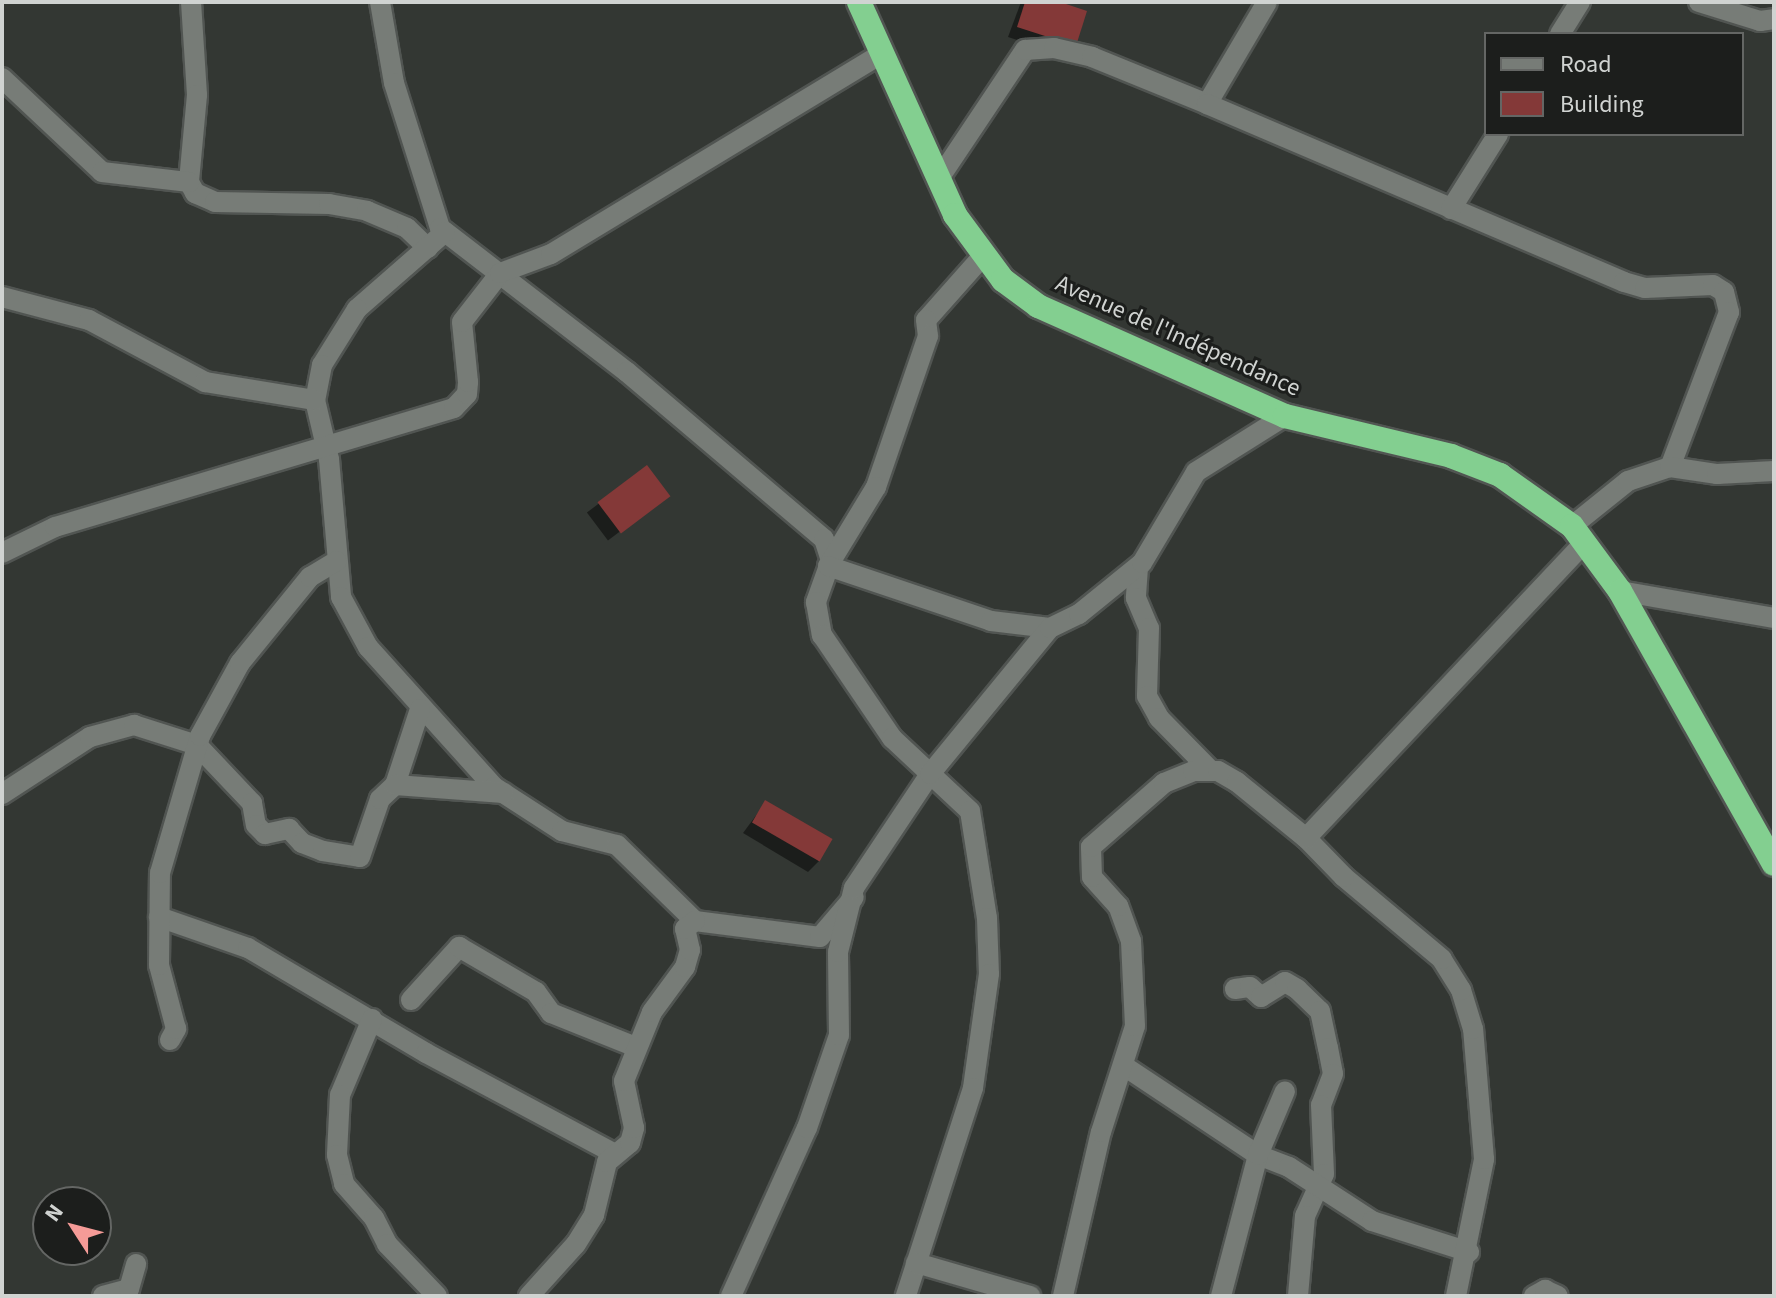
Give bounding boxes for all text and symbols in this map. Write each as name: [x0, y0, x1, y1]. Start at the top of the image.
legend: [1484, 32, 1744, 136]
text: Road: [1560, 47, 1612, 82]
text: Building: [1560, 87, 1644, 122]
street label: Avenue de l'Indépendance: [1051, 269, 1305, 403]
north arrow: [32, 1186, 112, 1266]
text: N: [37, 1198, 71, 1228]

